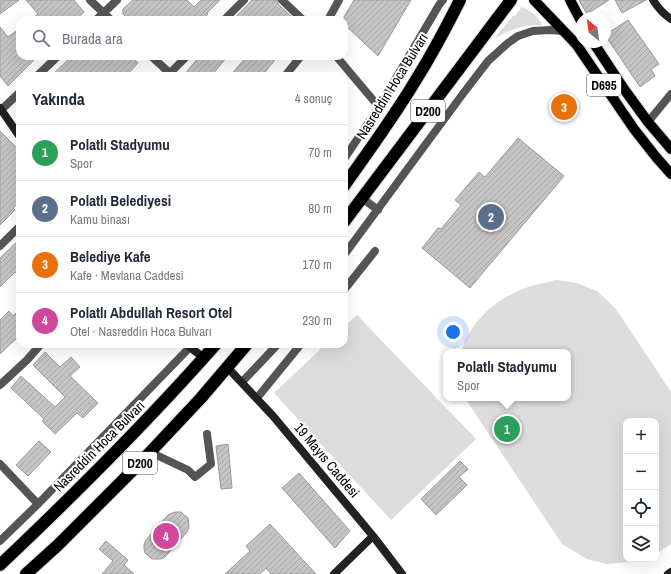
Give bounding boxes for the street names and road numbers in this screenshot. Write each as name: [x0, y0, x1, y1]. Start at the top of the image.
street label: Nasreddin Hoca Bulvarı: [352, 30, 432, 142]
road number: D695: [587, 74, 621, 96]
road number: D200: [411, 100, 445, 122]
street label: Nasreddin Hoca Bulvarı: [50, 397, 148, 495]
street label: 19 Mayıs Caddesi: [290, 419, 364, 501]
road number: D200: [123, 452, 157, 474]

